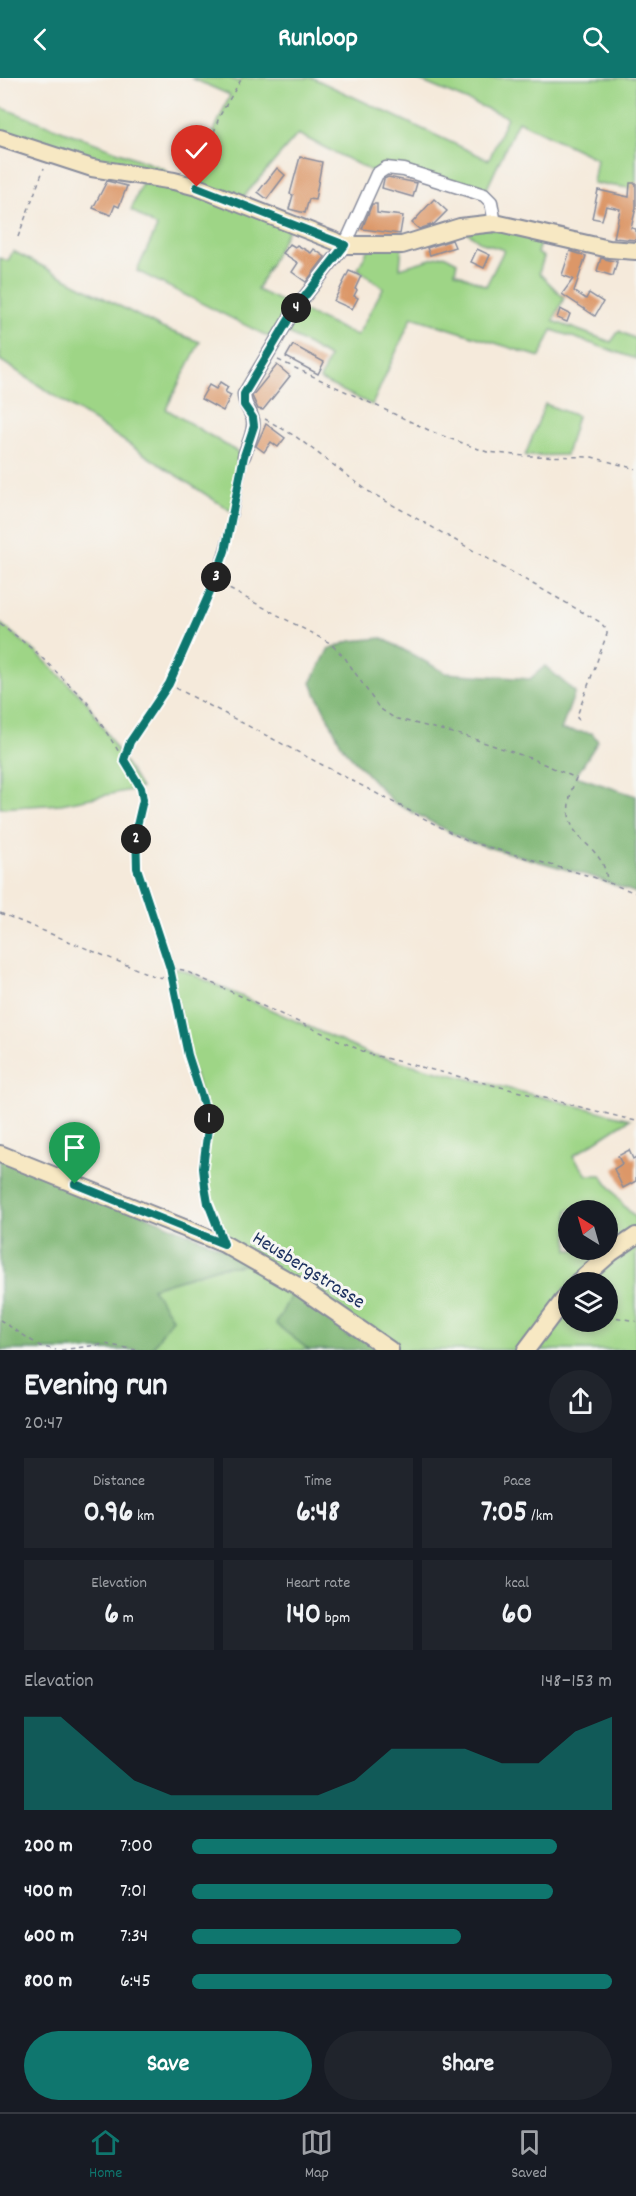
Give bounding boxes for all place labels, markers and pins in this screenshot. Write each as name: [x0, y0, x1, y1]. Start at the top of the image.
pin: [171, 125, 222, 187]
pin: 4: [281, 293, 311, 323]
pin: 3: [201, 562, 231, 592]
pin: 2: [121, 824, 151, 854]
pin: 1: [194, 1104, 224, 1134]
pin: [49, 1122, 100, 1184]

